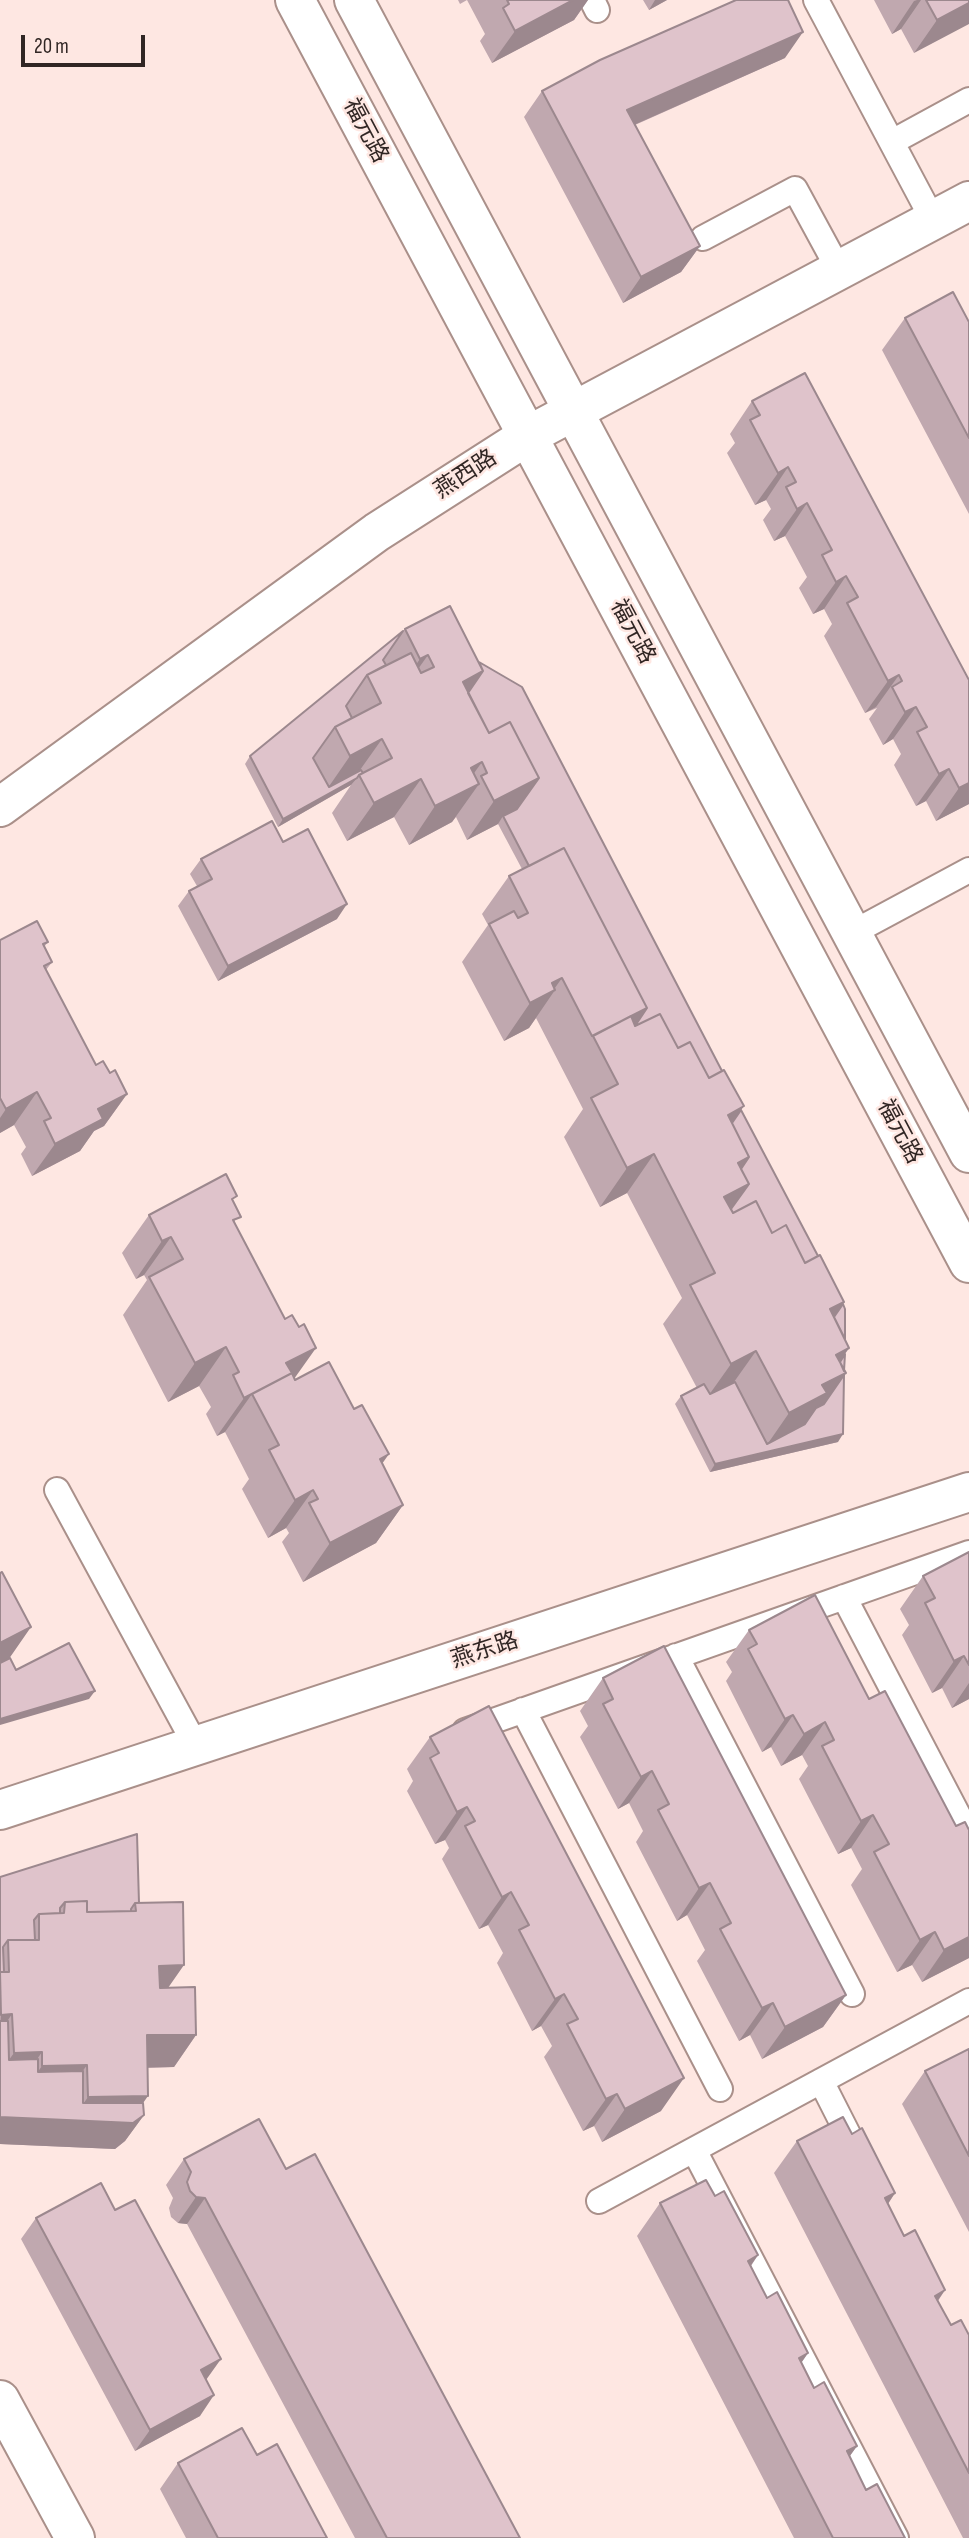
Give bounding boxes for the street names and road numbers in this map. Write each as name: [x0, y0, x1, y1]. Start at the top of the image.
street label: 福元路: [337, 94, 393, 168]
street label: 燕西路: [430, 445, 502, 505]
street label: 福元路: [604, 595, 660, 669]
street label: 福元路: [871, 1095, 927, 1169]
street label: 燕东路: [448, 1627, 522, 1675]

